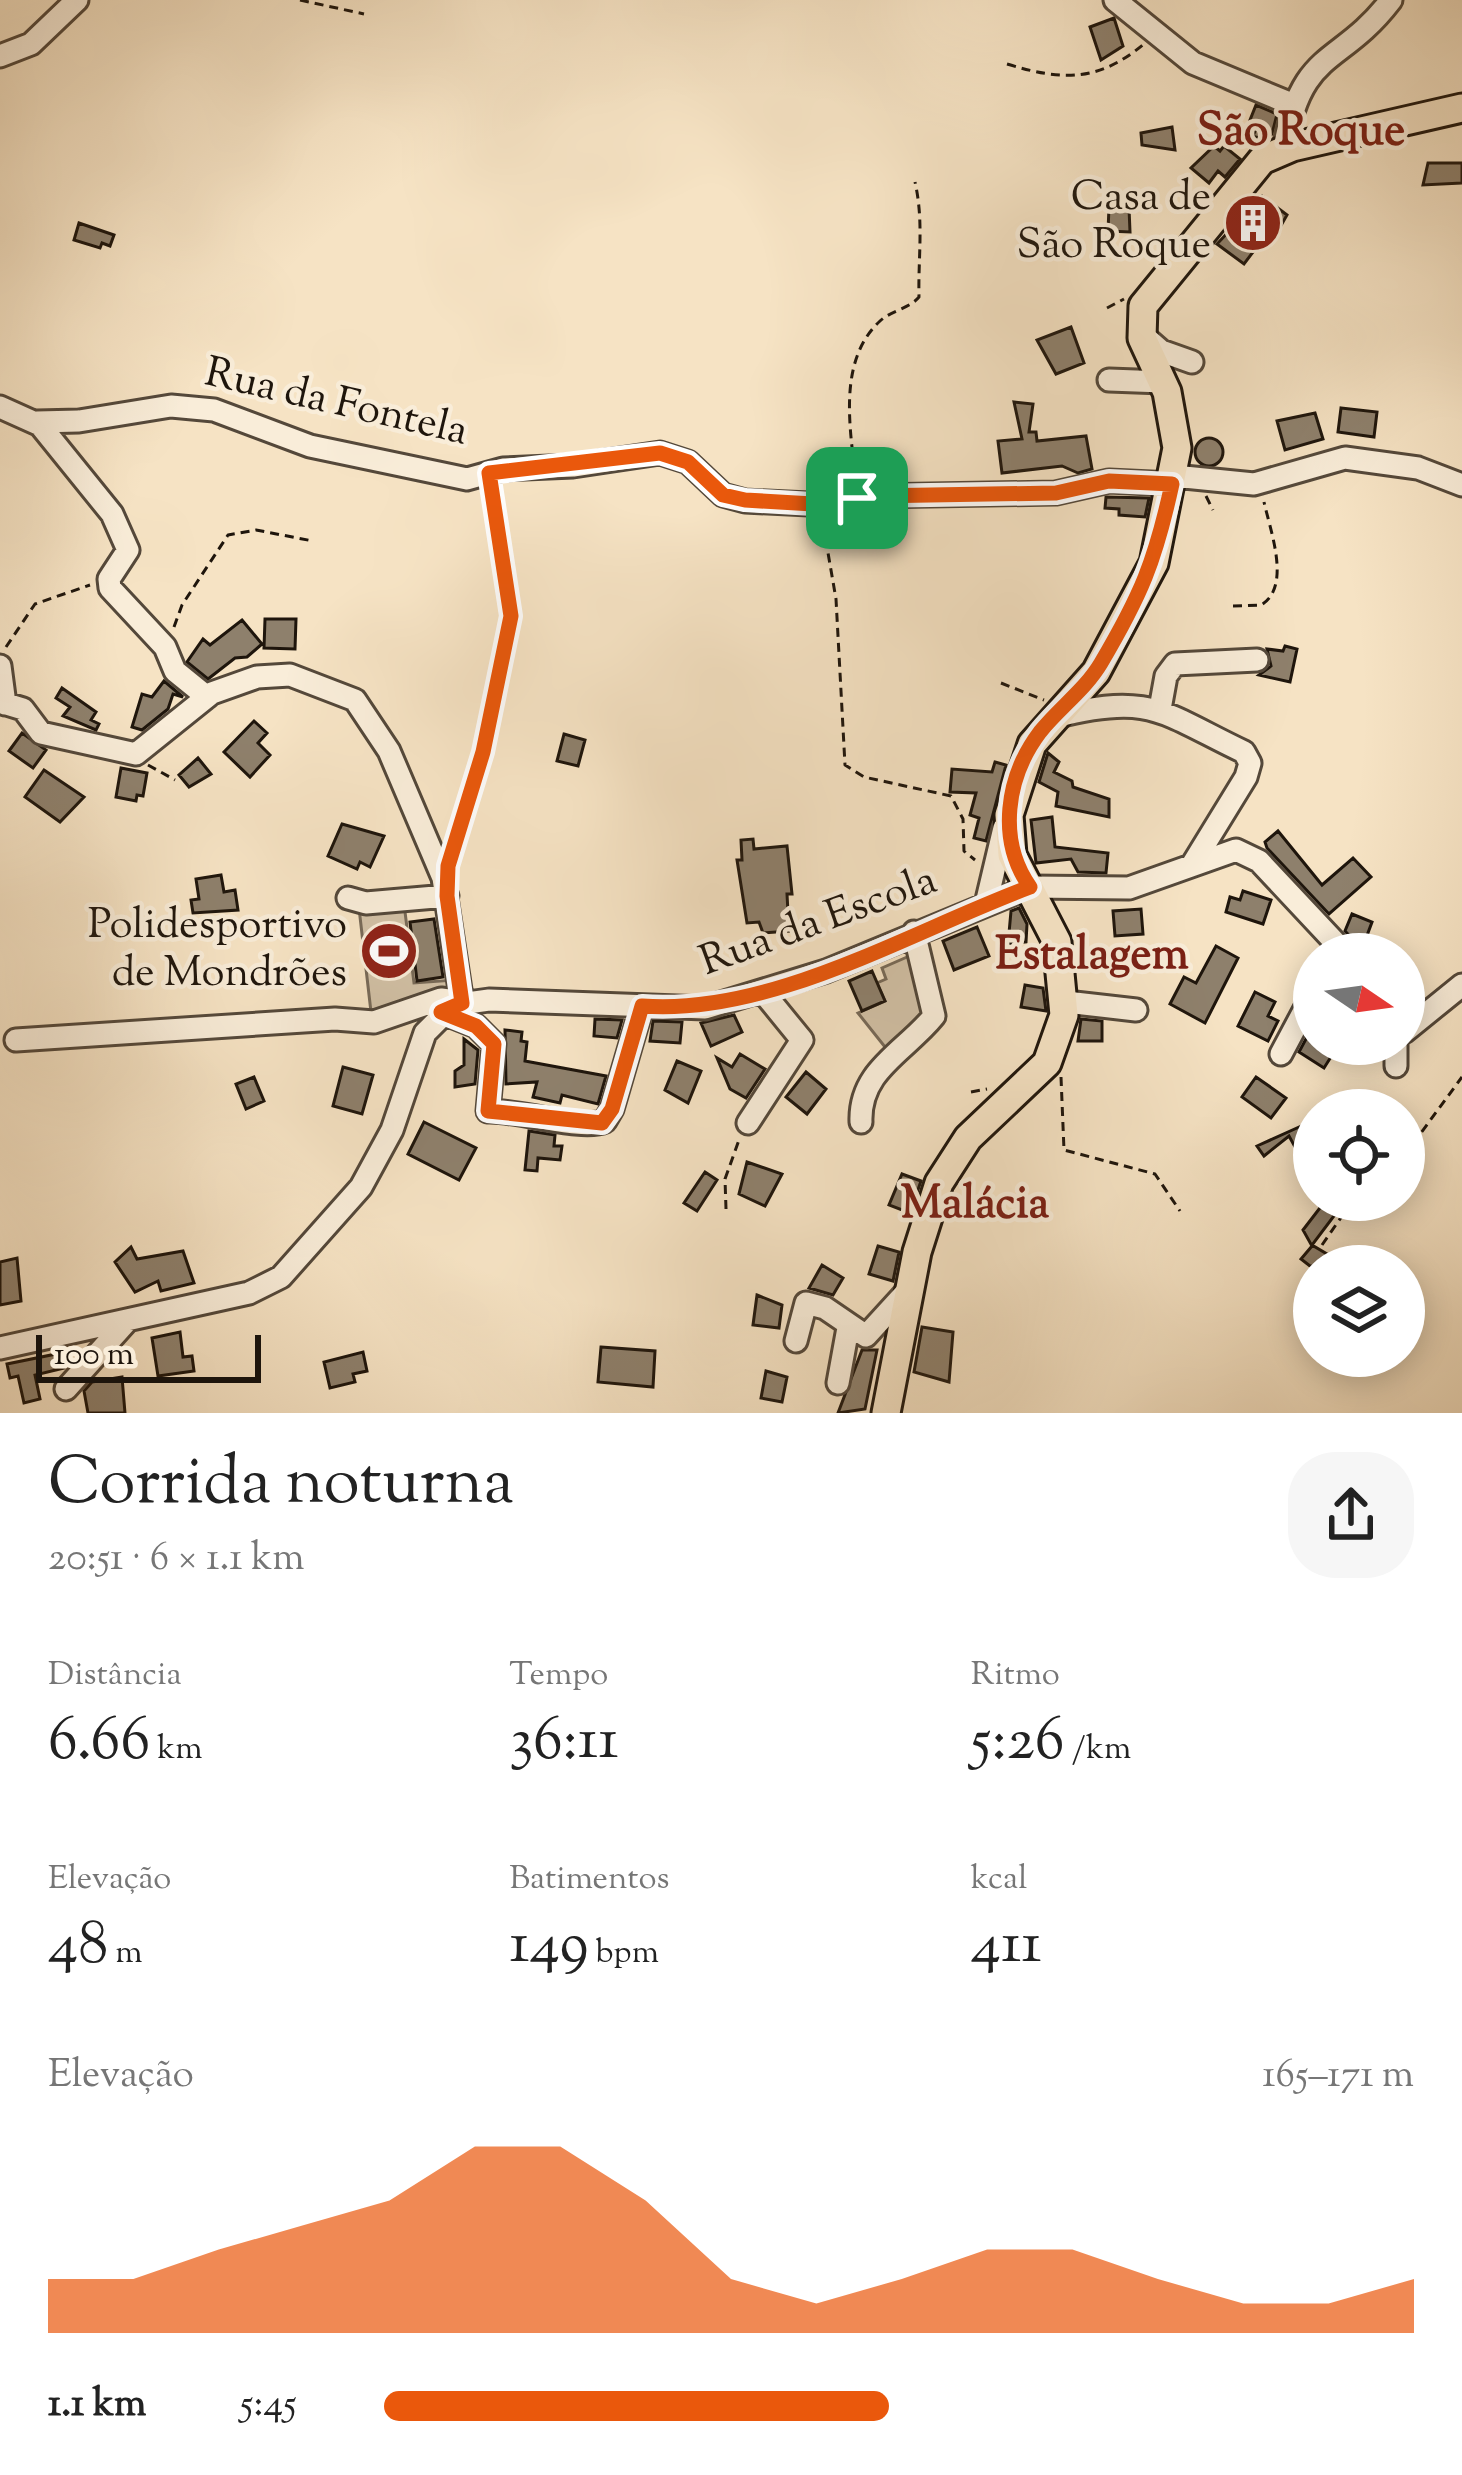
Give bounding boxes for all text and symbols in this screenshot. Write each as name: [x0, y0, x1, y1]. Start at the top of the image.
district label: São Roque: [1197, 101, 1405, 166]
place label: Casa de São Roque: [1017, 169, 1211, 277]
building icon: Casa de São Roque: [1222, 192, 1284, 254]
street label: Rua da Fontela: [199, 345, 473, 463]
pin: [806, 447, 908, 549]
icon: arrive: [824, 465, 890, 531]
street label: Rua da Escola: [692, 852, 946, 994]
place label: Polidesportivo de Mondrões: [88, 897, 347, 1005]
sports icon: Polidesportivo de Mondrões: [358, 920, 420, 982]
district label: Estalagem: [995, 925, 1190, 990]
north arrow: [1293, 933, 1425, 1065]
map controls: [1293, 933, 1425, 1377]
button: locate: [1293, 1089, 1425, 1221]
district label: Malácia: [901, 1174, 1050, 1239]
button: layers: [1293, 1245, 1425, 1377]
scale bar: [36, 1329, 261, 1382]
text: 100 m: [54, 1332, 134, 1380]
text: Corrida noturna: [48, 1439, 514, 1534]
button: share: [1288, 1452, 1414, 1578]
text: 20:51 · 6 × 1.1 km: [48, 1532, 304, 1588]
text: Distância: [48, 1652, 182, 1700]
text: Tempo: [509, 1652, 608, 1700]
text: Ritmo: [971, 1652, 1060, 1700]
text: 6.66: [48, 1700, 150, 1787]
text: 36:11: [509, 1700, 619, 1787]
text: 5:26: [971, 1700, 1065, 1787]
text: km: [150, 1726, 203, 1774]
text: /km: [1065, 1726, 1131, 1774]
text: Elevação: [48, 1856, 171, 1904]
text: Batimentos: [509, 1856, 669, 1904]
text: kcal: [971, 1856, 1027, 1904]
text: 48: [48, 1904, 108, 1991]
text: 149: [509, 1904, 589, 1991]
text: 411: [971, 1904, 1042, 1991]
text: m: [108, 1930, 143, 1978]
text: bpm: [589, 1930, 659, 1978]
text: Elevação: [48, 2049, 194, 2105]
text: 165–171 m: [1262, 2049, 1414, 2105]
text: 1.1 km: [48, 2378, 146, 2434]
text: 5:45: [240, 2378, 296, 2434]

